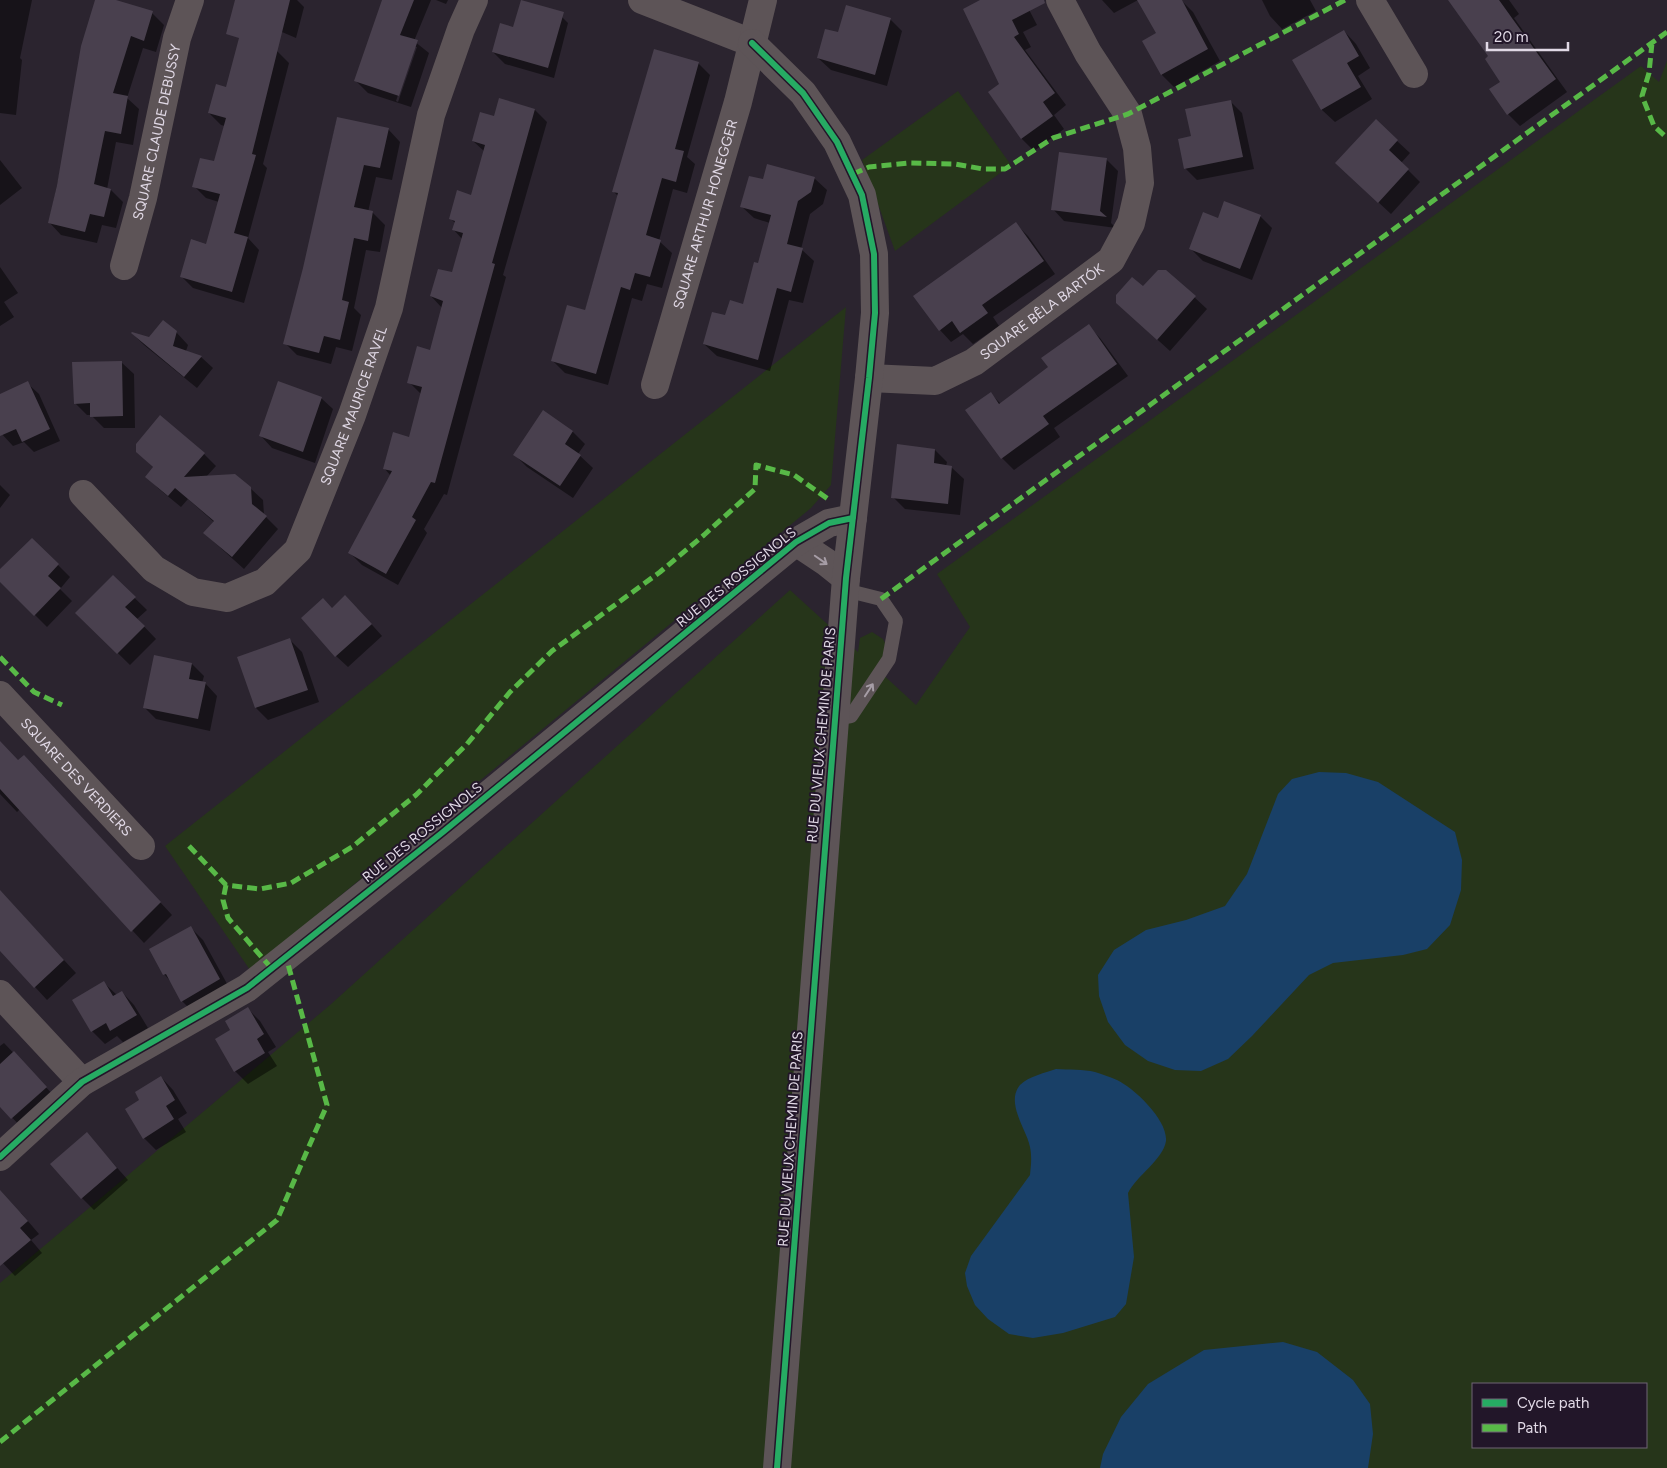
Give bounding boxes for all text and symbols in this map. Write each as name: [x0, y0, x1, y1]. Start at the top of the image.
scale bar: [1487, 20, 1568, 52]
text: 20 m: [1494, 28, 1528, 46]
street label: SQUARE CLAUDE DEBUSSY: [129, 42, 185, 222]
street label: SQUARE ARTHUR HONEGGER: [670, 117, 742, 311]
street label: SQUARE BÊLA BARTÓK: [977, 260, 1108, 364]
street label: SQUARE MAURICE RAVEL: [317, 323, 391, 488]
street label: RUE DES ROSSIGNOLS: [673, 524, 800, 631]
one-way arrow: [814, 555, 828, 565]
street label: RUE DU VIEUX CHEMIN DE PARIS: [804, 627, 839, 843]
one-way arrow: [864, 683, 874, 697]
street label: SQUARE DES VERDIERS: [17, 715, 135, 840]
street label: RUE DES ROSSIGNOLS: [359, 779, 486, 886]
street label: RUE DU VIEUX CHEMIN DE PARIS: [774, 1031, 807, 1247]
legend: [1472, 1383, 1647, 1448]
text: Cycle path: [1517, 1394, 1589, 1412]
text: Path: [1517, 1419, 1547, 1437]

